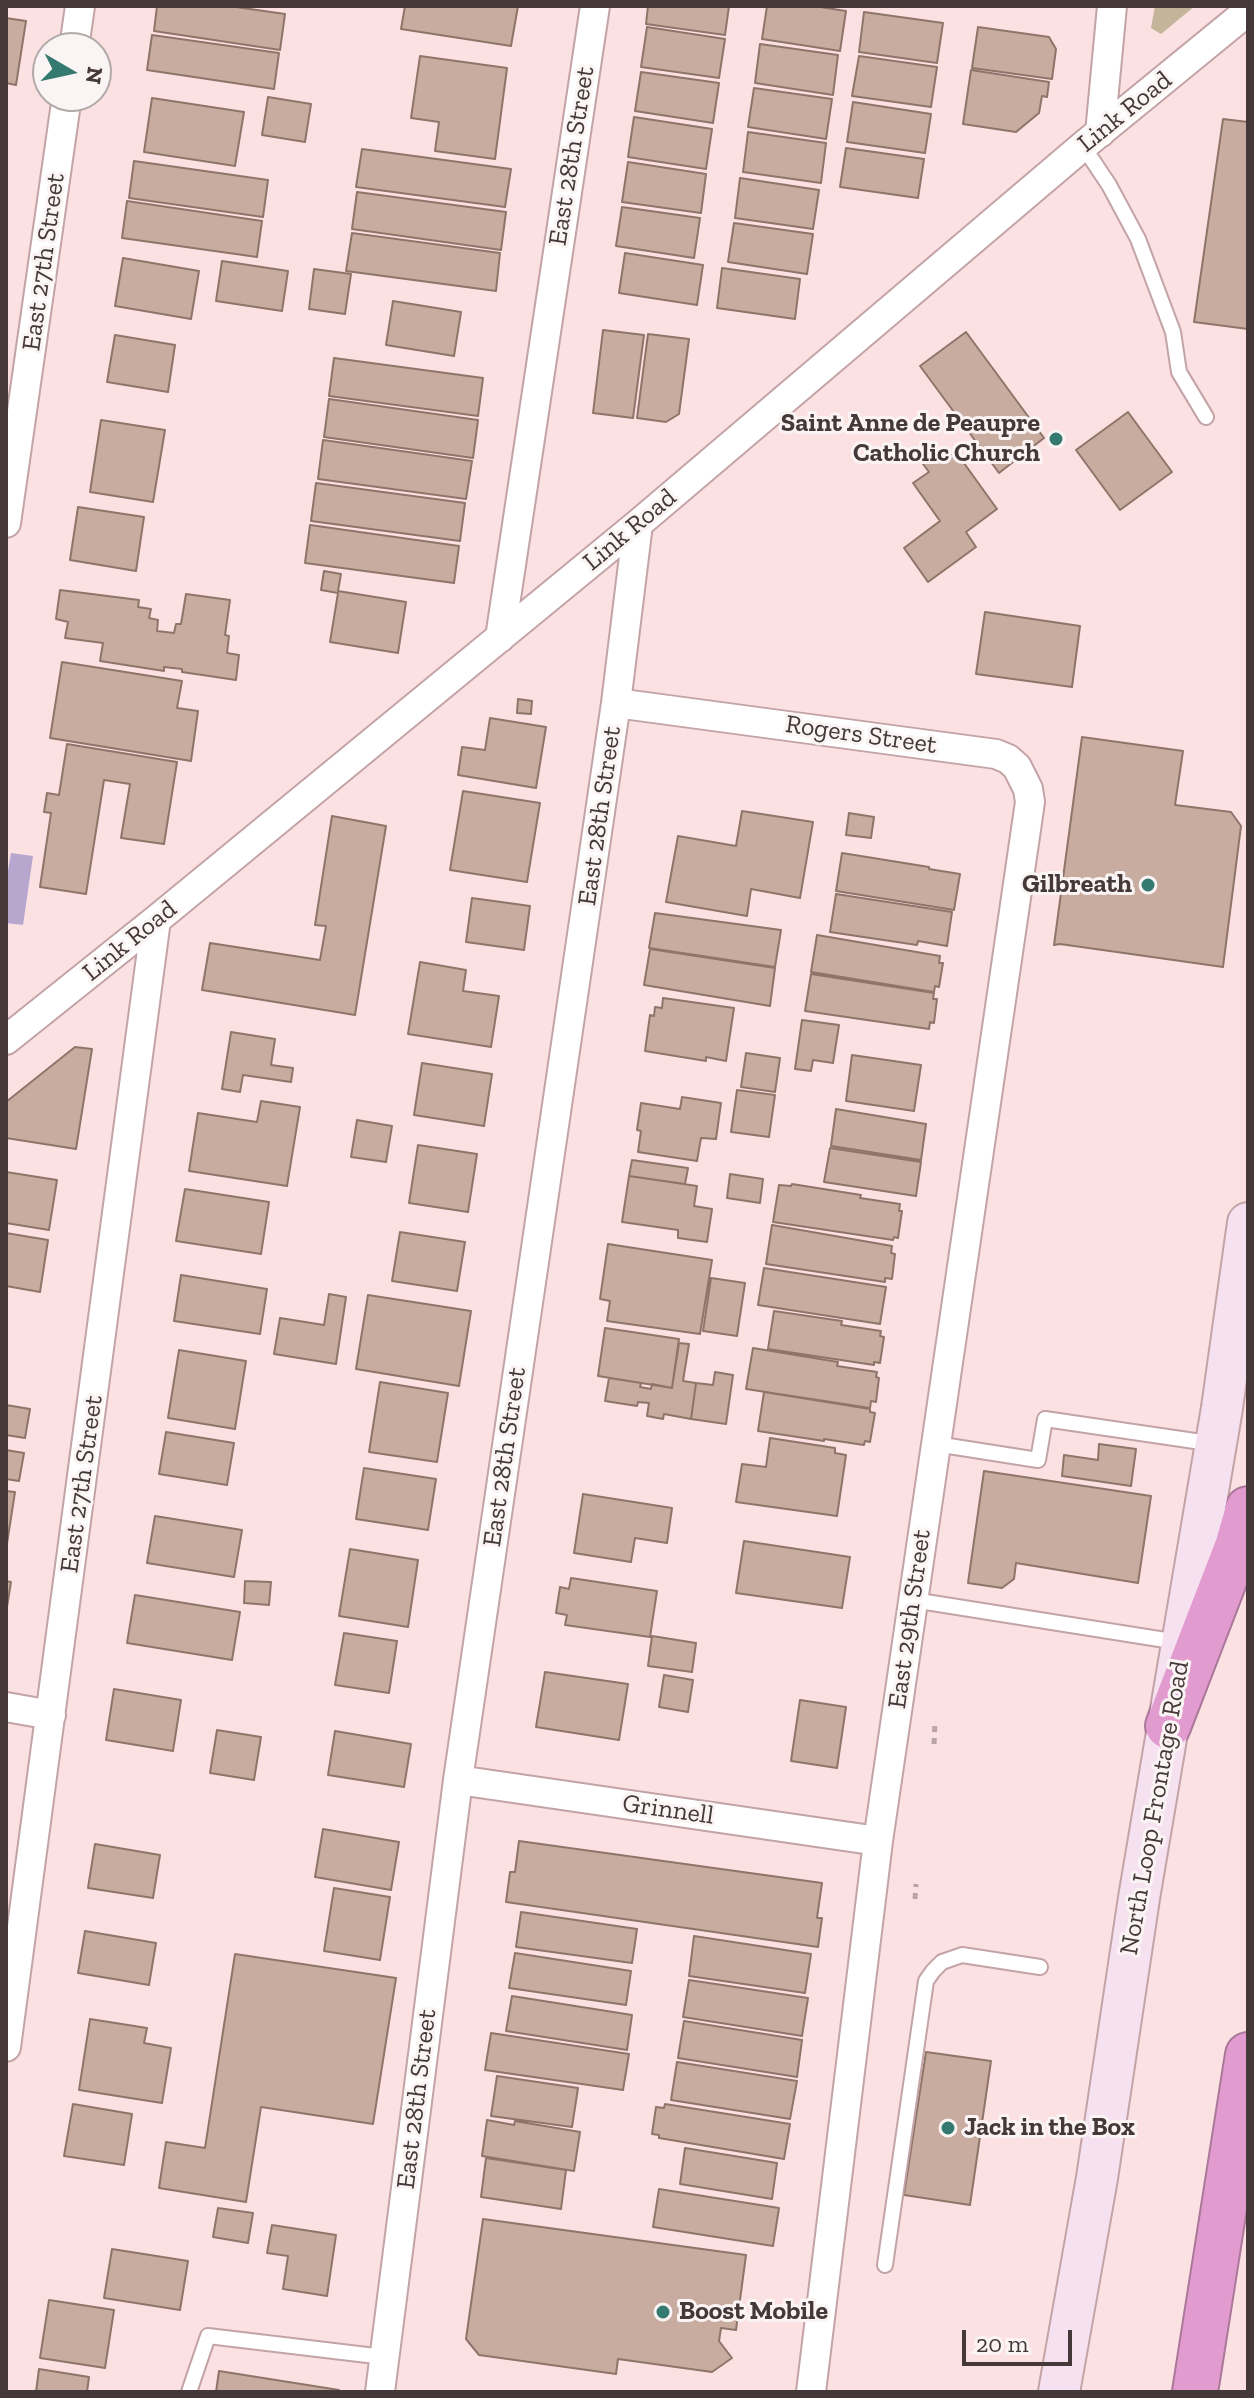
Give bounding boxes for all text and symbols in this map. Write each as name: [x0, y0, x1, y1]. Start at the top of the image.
north arrow: [32, 32, 112, 112]
street label: East 28th Street: [542, 64, 602, 248]
text: N: [80, 65, 109, 86]
street label: Link Road: [1072, 65, 1178, 159]
street label: East 27th Street: [16, 171, 72, 353]
place label: Saint Anne de Peaupre Catholic Church: [781, 408, 1040, 470]
marker: Saint Anne de Peaupre Catholic Church: [1047, 430, 1065, 448]
street label: Link Road: [577, 482, 683, 578]
street label: Rogers Street: [783, 709, 939, 761]
street label: East 28th Street: [572, 724, 628, 908]
place label: Gilbreath: [1022, 869, 1132, 901]
marker: Gilbreath: [1139, 876, 1157, 894]
street label: Link Road: [77, 894, 183, 988]
street label: East 28th Street: [477, 1365, 533, 1549]
street label: East 27th Street: [54, 1393, 110, 1575]
street label: East 29th Street: [882, 1527, 938, 1711]
street label: North Loop Frontage Road: [1114, 1658, 1196, 1958]
street label: Grinnell: [620, 1788, 716, 1832]
street label: East 28th Street: [391, 2007, 443, 2191]
place label: Jack in the Box: [964, 2112, 1135, 2144]
marker: Jack in the Box: [939, 2119, 957, 2137]
place label: Boost Mobile: [679, 2296, 828, 2328]
marker: Boost Mobile: [654, 2303, 672, 2321]
scale bar: [966, 2314, 1076, 2364]
text: 20 m: [976, 2329, 1028, 2358]

